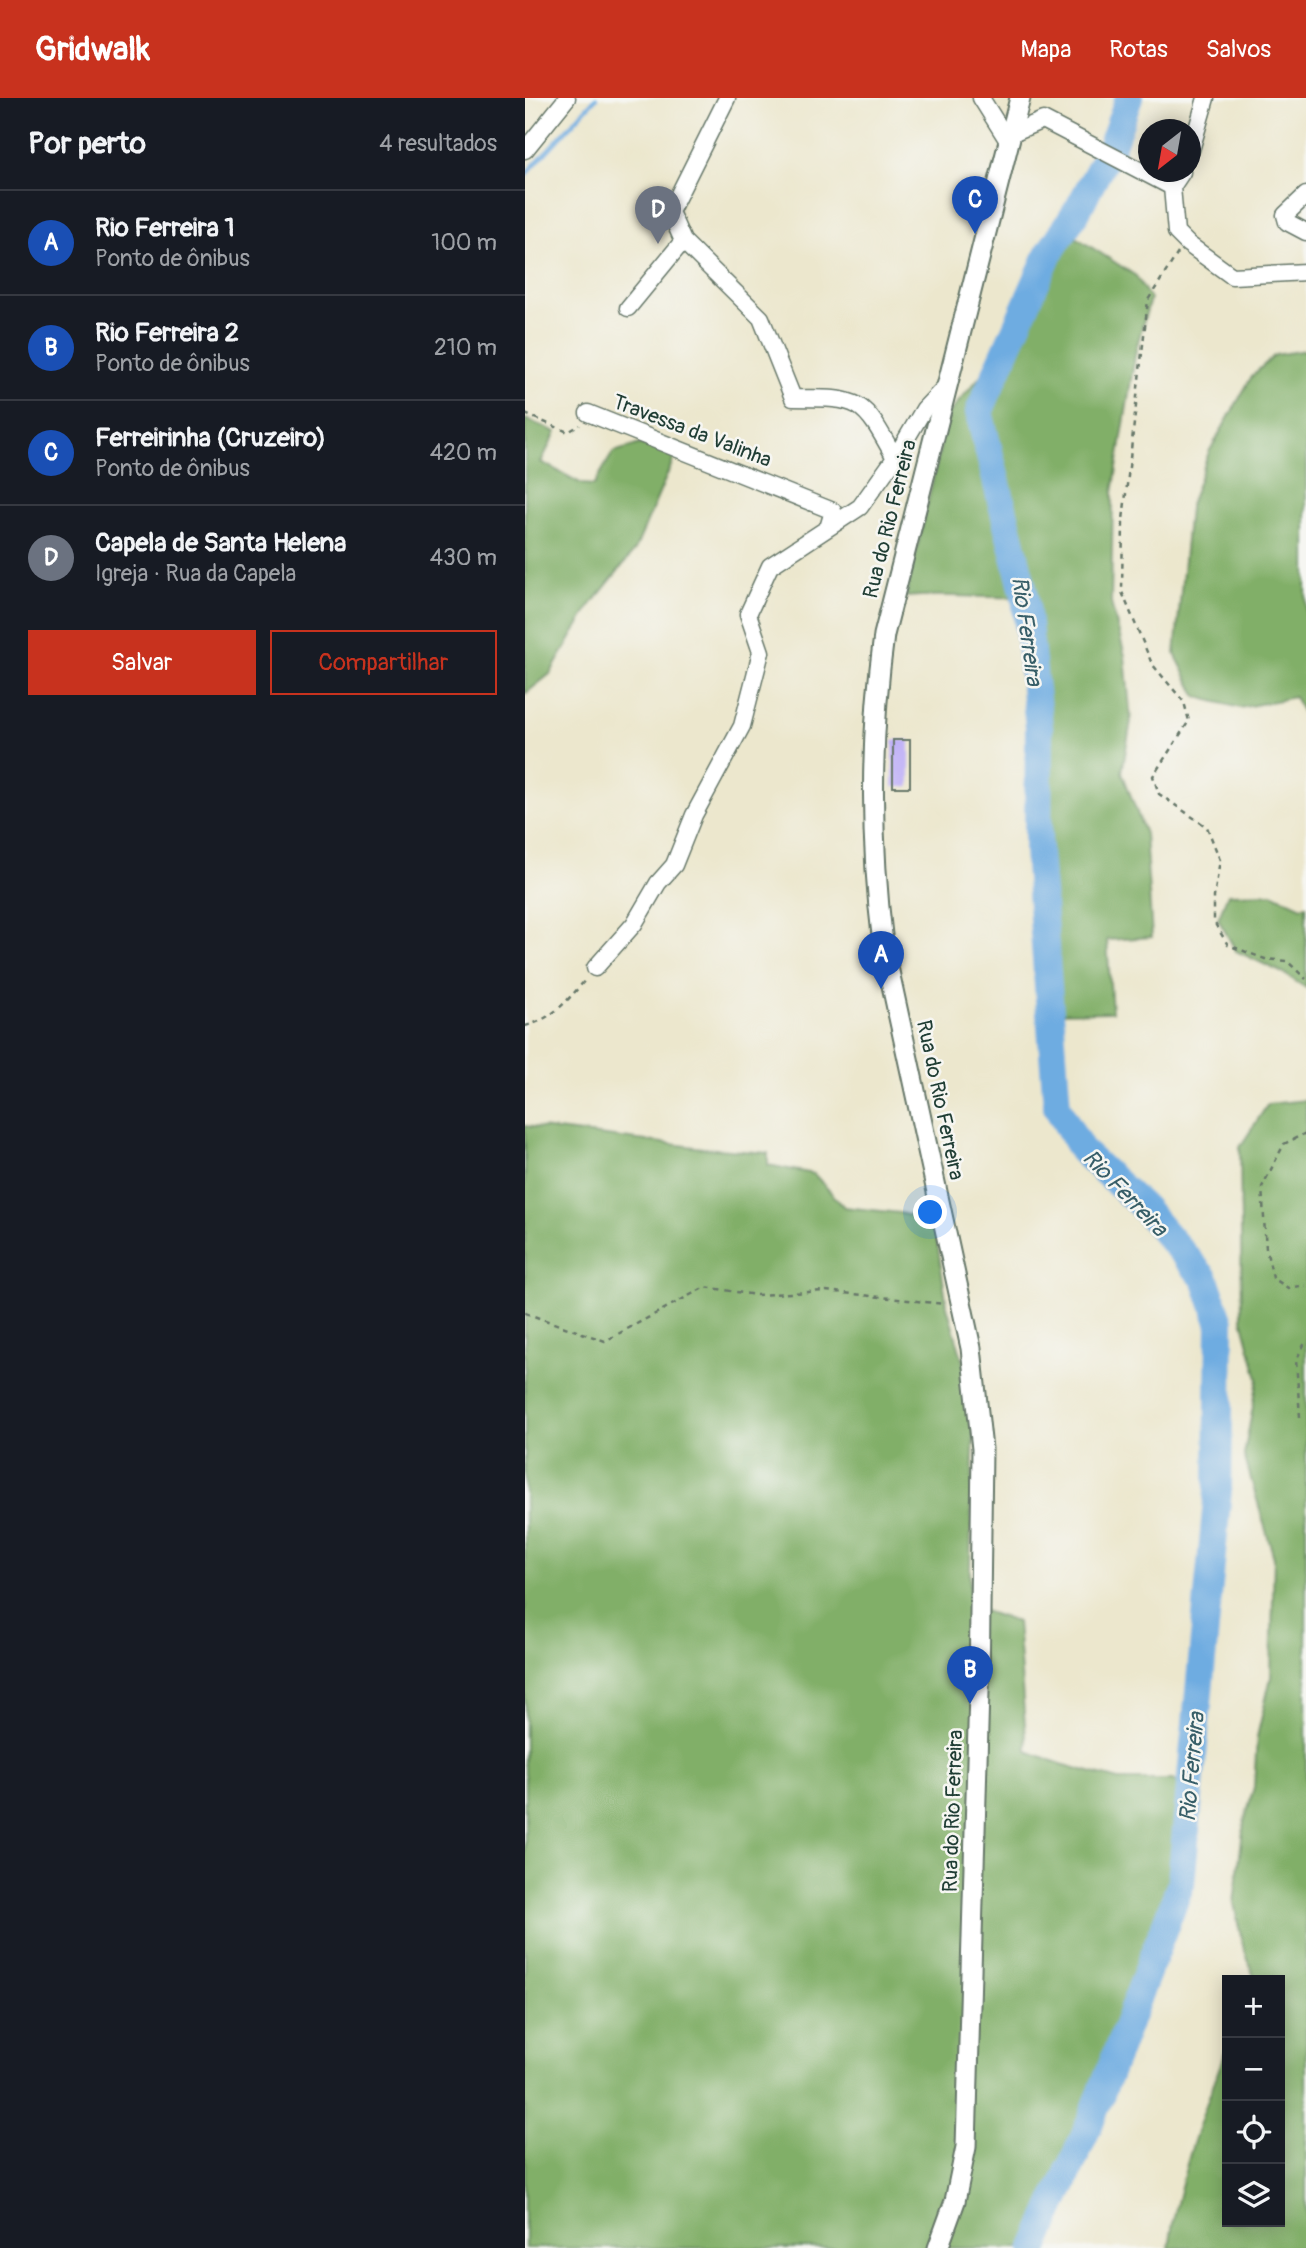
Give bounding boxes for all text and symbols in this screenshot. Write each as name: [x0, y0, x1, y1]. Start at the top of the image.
text: Gridwalk: [35, 29, 150, 70]
text: Mapa: [1020, 35, 1071, 64]
text: Rotas: [1109, 35, 1168, 64]
text: Salvos: [1206, 35, 1271, 64]
north arrow: [1138, 119, 1201, 182]
text: Por perto: [28, 125, 146, 162]
text: 4 resultados: [379, 129, 497, 158]
pin: C: [952, 176, 998, 234]
pin: D: [635, 186, 681, 244]
text: Rio Ferreira 1: [95, 212, 235, 244]
text: A: [44, 228, 58, 257]
text: 100 m: [431, 228, 497, 257]
text: Ponto de ônibus: [95, 244, 250, 273]
text: Rio Ferreira 2: [95, 317, 239, 349]
text: B: [44, 333, 58, 362]
text: 210 m: [434, 333, 497, 362]
text: Ponto de ônibus: [95, 349, 250, 378]
street label: Travessa da Valinha: [609, 388, 775, 474]
text: Ferreirinha (Cruzeiro): [95, 422, 326, 454]
street label: Rua do Rio Ferreira: [857, 437, 923, 601]
text: C: [44, 438, 58, 467]
text: 420 m: [430, 438, 497, 467]
text: Ponto de ônibus: [95, 454, 250, 483]
text: Capela de Santa Helena: [95, 527, 346, 559]
text: D: [44, 543, 58, 572]
text: 430 m: [430, 543, 497, 572]
text: Igreja · Rua da Capela: [95, 559, 296, 588]
water label: Rio Ferreira: [1005, 575, 1049, 689]
button: Salvar: [28, 630, 256, 695]
button: Compartilhar: [270, 630, 497, 695]
pin: A: [858, 931, 904, 989]
street label: Rua do Rio Ferreira: [910, 1018, 970, 1182]
water label: Rio Ferreira: [1077, 1144, 1174, 1243]
your location: [913, 1195, 947, 1229]
pin: B: [947, 1646, 993, 1704]
water label: Rio Ferreira: [1173, 1710, 1211, 1823]
street label: Rua do Rio Ferreira: [937, 1729, 969, 1893]
map controls: [1222, 1975, 1285, 2227]
button: +: [1222, 1975, 1285, 2038]
button: −: [1222, 2038, 1285, 2101]
button: locate: [1222, 2101, 1285, 2164]
button: layers: [1222, 2164, 1285, 2227]

